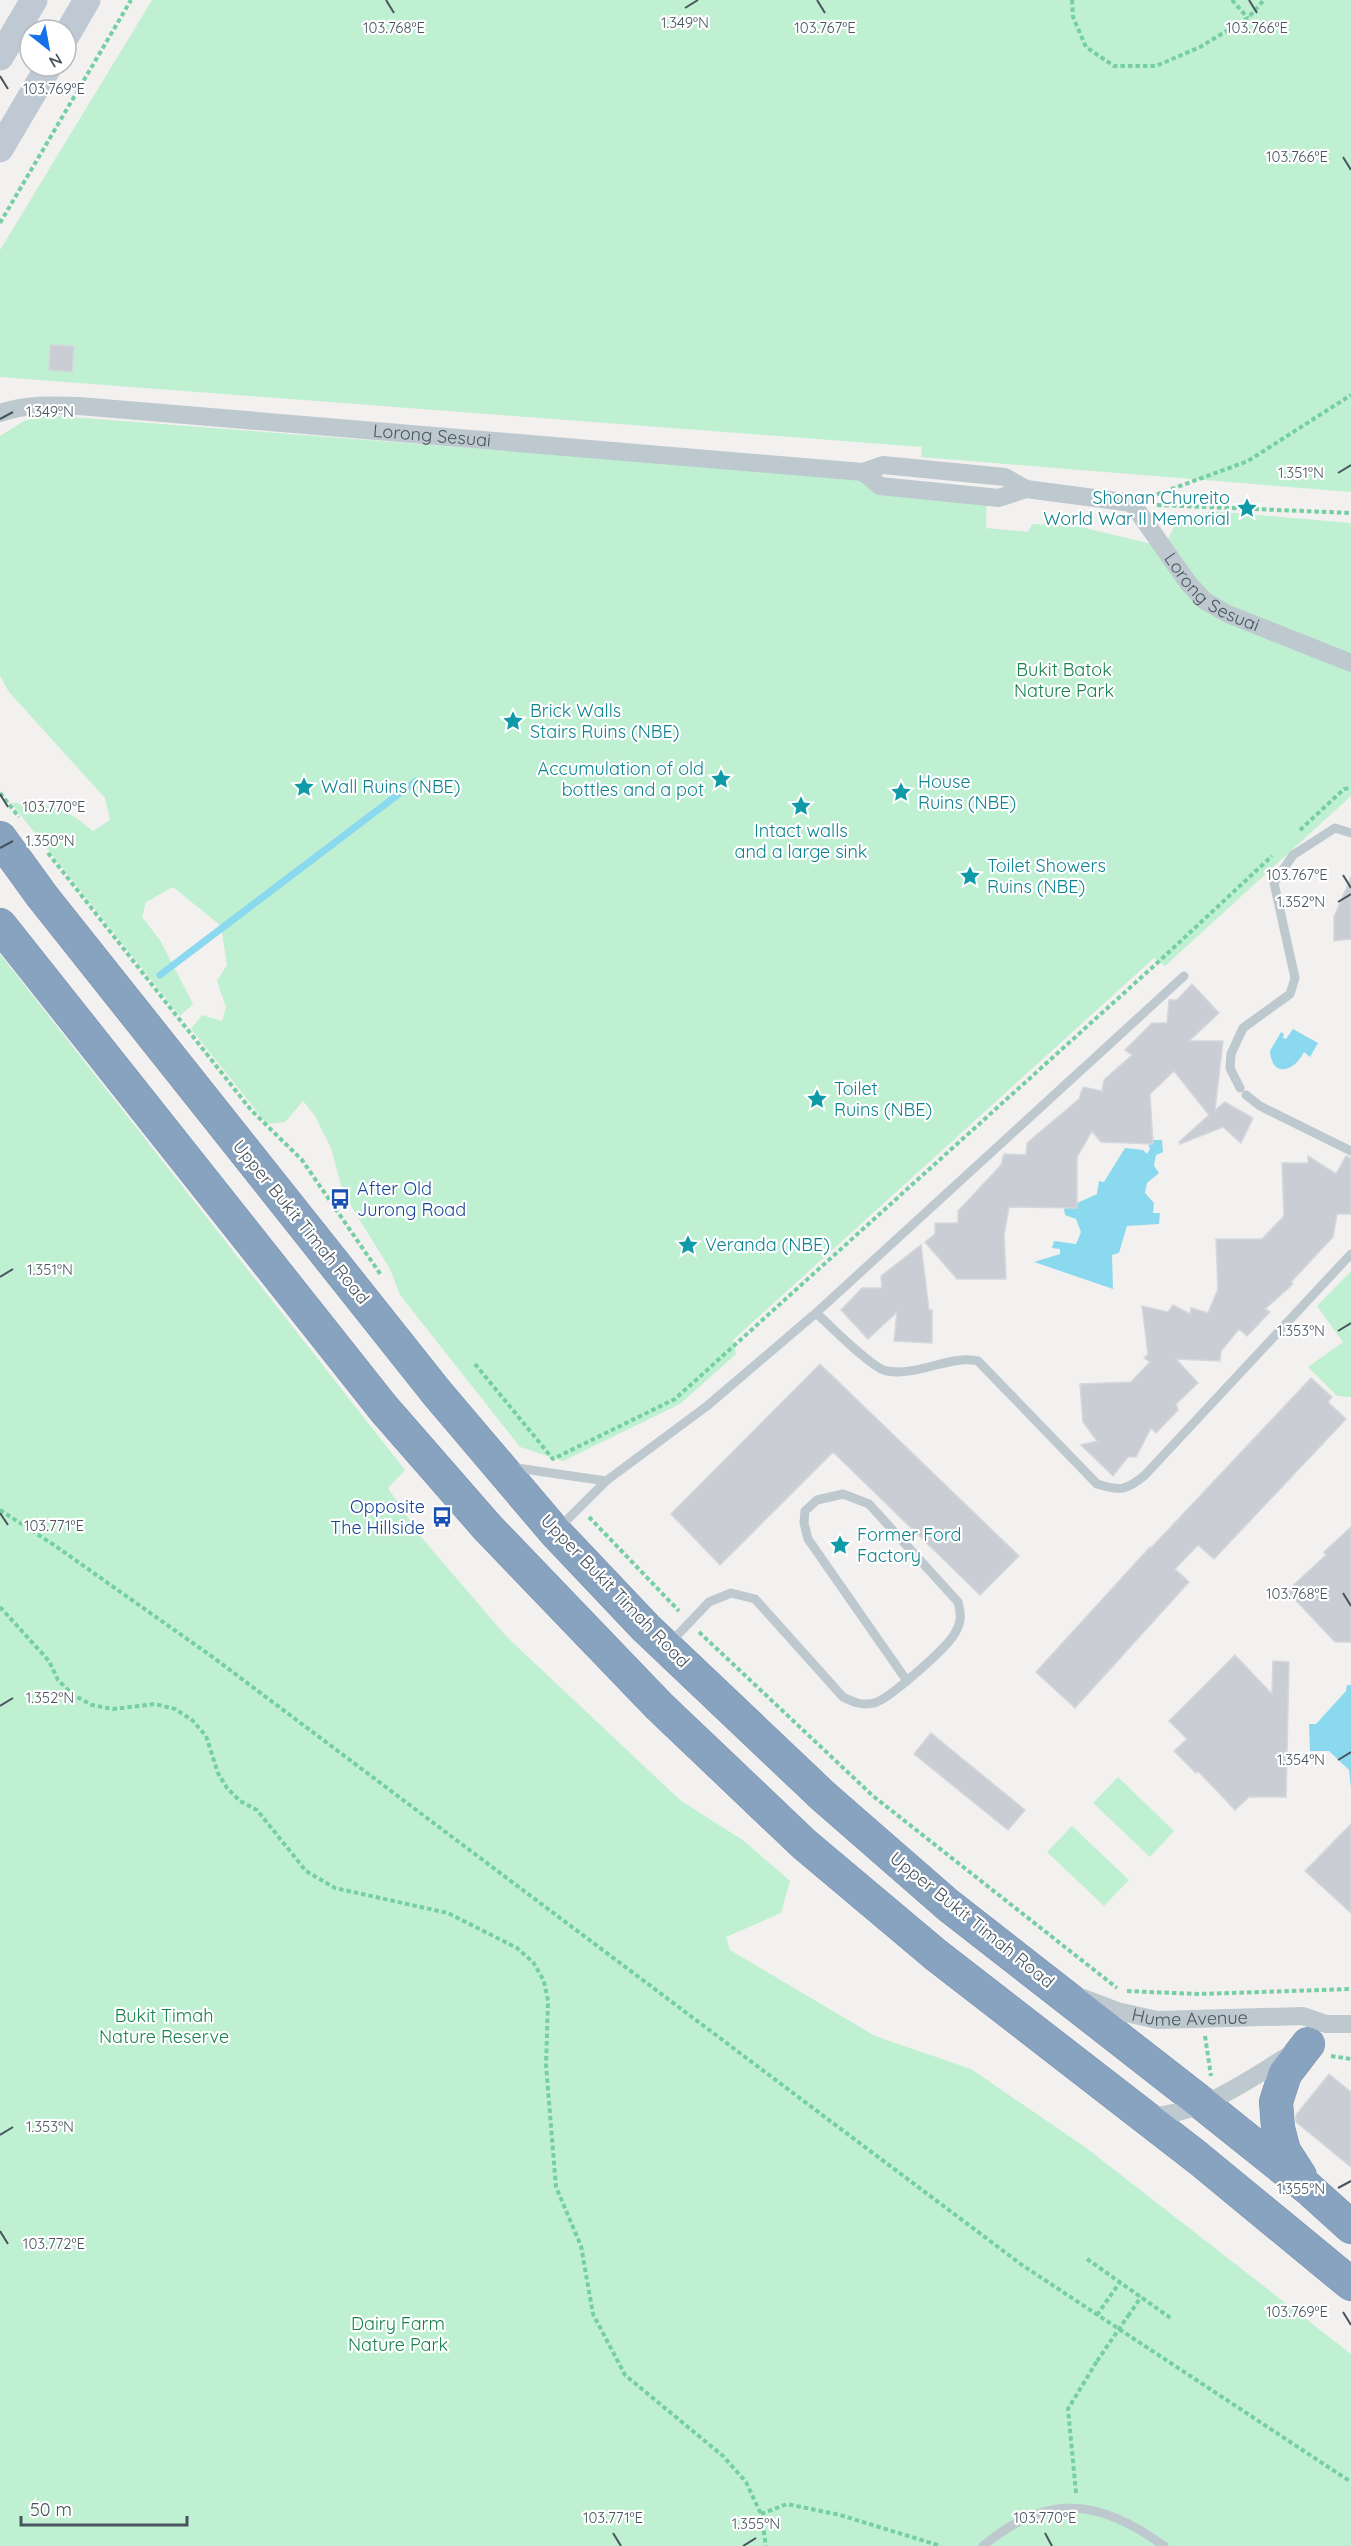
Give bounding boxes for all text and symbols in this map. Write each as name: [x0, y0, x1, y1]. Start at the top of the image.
text: 1.349°N: [661, 13, 709, 32]
north arrow: [18, 18, 78, 78]
text: 103.768°E: [363, 18, 425, 37]
text: 103.767°E: [794, 18, 856, 37]
text: 103.766°E: [1226, 18, 1288, 37]
text: N: [46, 49, 66, 72]
text: 103.769°E: [23, 79, 85, 98]
text: 103.766°E: [1266, 147, 1328, 166]
text: 1.349°N: [26, 402, 74, 421]
street label: Lorong Sesuai: [372, 419, 492, 452]
text: 1.351°N: [1278, 463, 1324, 482]
place label: Shonan Chureito World War II Memorial: [1043, 486, 1230, 530]
place icon: Shonan Chureito World War II Memorial: [1235, 496, 1259, 520]
street label: Lorong Sesuai: [1160, 548, 1263, 636]
park label: Bukit Batok Nature Park: [1014, 658, 1114, 702]
place label: Brick Walls Stairs Ruins (NBE): [530, 699, 680, 743]
place icon: Brick Walls Stairs Ruins (NBE): [501, 709, 525, 733]
place label: Accumulation of old bottles and a pot: [538, 757, 704, 801]
place icon: Accumulation of old bottles and a pot: [709, 767, 733, 791]
place label: House Ruins (NBE): [918, 770, 1016, 814]
place icon: Wall Ruins (NBE): [292, 775, 316, 799]
place label: Wall Ruins (NBE): [321, 775, 461, 798]
place icon: House Ruins (NBE): [889, 780, 913, 804]
place icon: Intact walls and a large sink: [789, 794, 813, 818]
text: 103.770°E: [23, 797, 85, 816]
place label: Intact walls and a large sink: [735, 819, 867, 863]
text: 1.350°N: [25, 831, 75, 850]
place label: Toilet Showers Ruins (NBE): [987, 854, 1106, 898]
place icon: Toilet Showers Ruins (NBE): [958, 864, 982, 888]
text: 103.767°E: [1266, 865, 1328, 884]
text: 1.352°N: [1277, 892, 1325, 911]
place label: Toilet Ruins (NBE): [834, 1077, 932, 1121]
place icon: Toilet Ruins (NBE): [805, 1087, 829, 1111]
street label: Upper Bukit Timah Road: [228, 1135, 375, 1309]
place label: After Old Jurong Road: [357, 1177, 466, 1221]
bus stop icon: After Old Jurong Road: [328, 1187, 352, 1211]
place icon: Veranda (NBE): [676, 1233, 700, 1257]
place label: Veranda (NBE): [705, 1233, 830, 1256]
text: 1.351°N: [27, 1260, 73, 1279]
text: 1.353°N: [1277, 1321, 1325, 1340]
place label: Opposite The Hillside: [330, 1495, 425, 1539]
bus stop icon: Opposite The Hillside: [430, 1505, 454, 1529]
street label: Upper Bukit Timah Road: [536, 1509, 695, 1672]
text: 103.771°E: [24, 1516, 84, 1535]
place label: Former Ford Factory: [857, 1523, 961, 1567]
place icon: Former Ford Factory: [828, 1533, 852, 1557]
text: 103.768°E: [1266, 1584, 1328, 1603]
text: 1.352°N: [26, 1688, 74, 1707]
text: 1.354°N: [1277, 1750, 1325, 1769]
street label: Upper Bukit Timah Road: [885, 1846, 1059, 1993]
street label: Hume Avenue: [1130, 2003, 1248, 2031]
park label: Bukit Timah Nature Reserve: [99, 2004, 229, 2048]
text: 1.353°N: [26, 2117, 74, 2136]
text: 1.355°N: [1277, 2179, 1325, 2198]
text: 103.772°E: [23, 2234, 85, 2253]
text: 103.769°E: [1266, 2302, 1328, 2321]
park label: Dairy Farm Nature Park: [348, 2312, 448, 2356]
scale bar: [21, 2489, 188, 2527]
text: 50 m: [30, 2498, 72, 2521]
text: 103.771°E: [583, 2508, 643, 2527]
text: 103.770°E: [1014, 2508, 1076, 2527]
text: 1.355°N: [732, 2514, 780, 2533]

